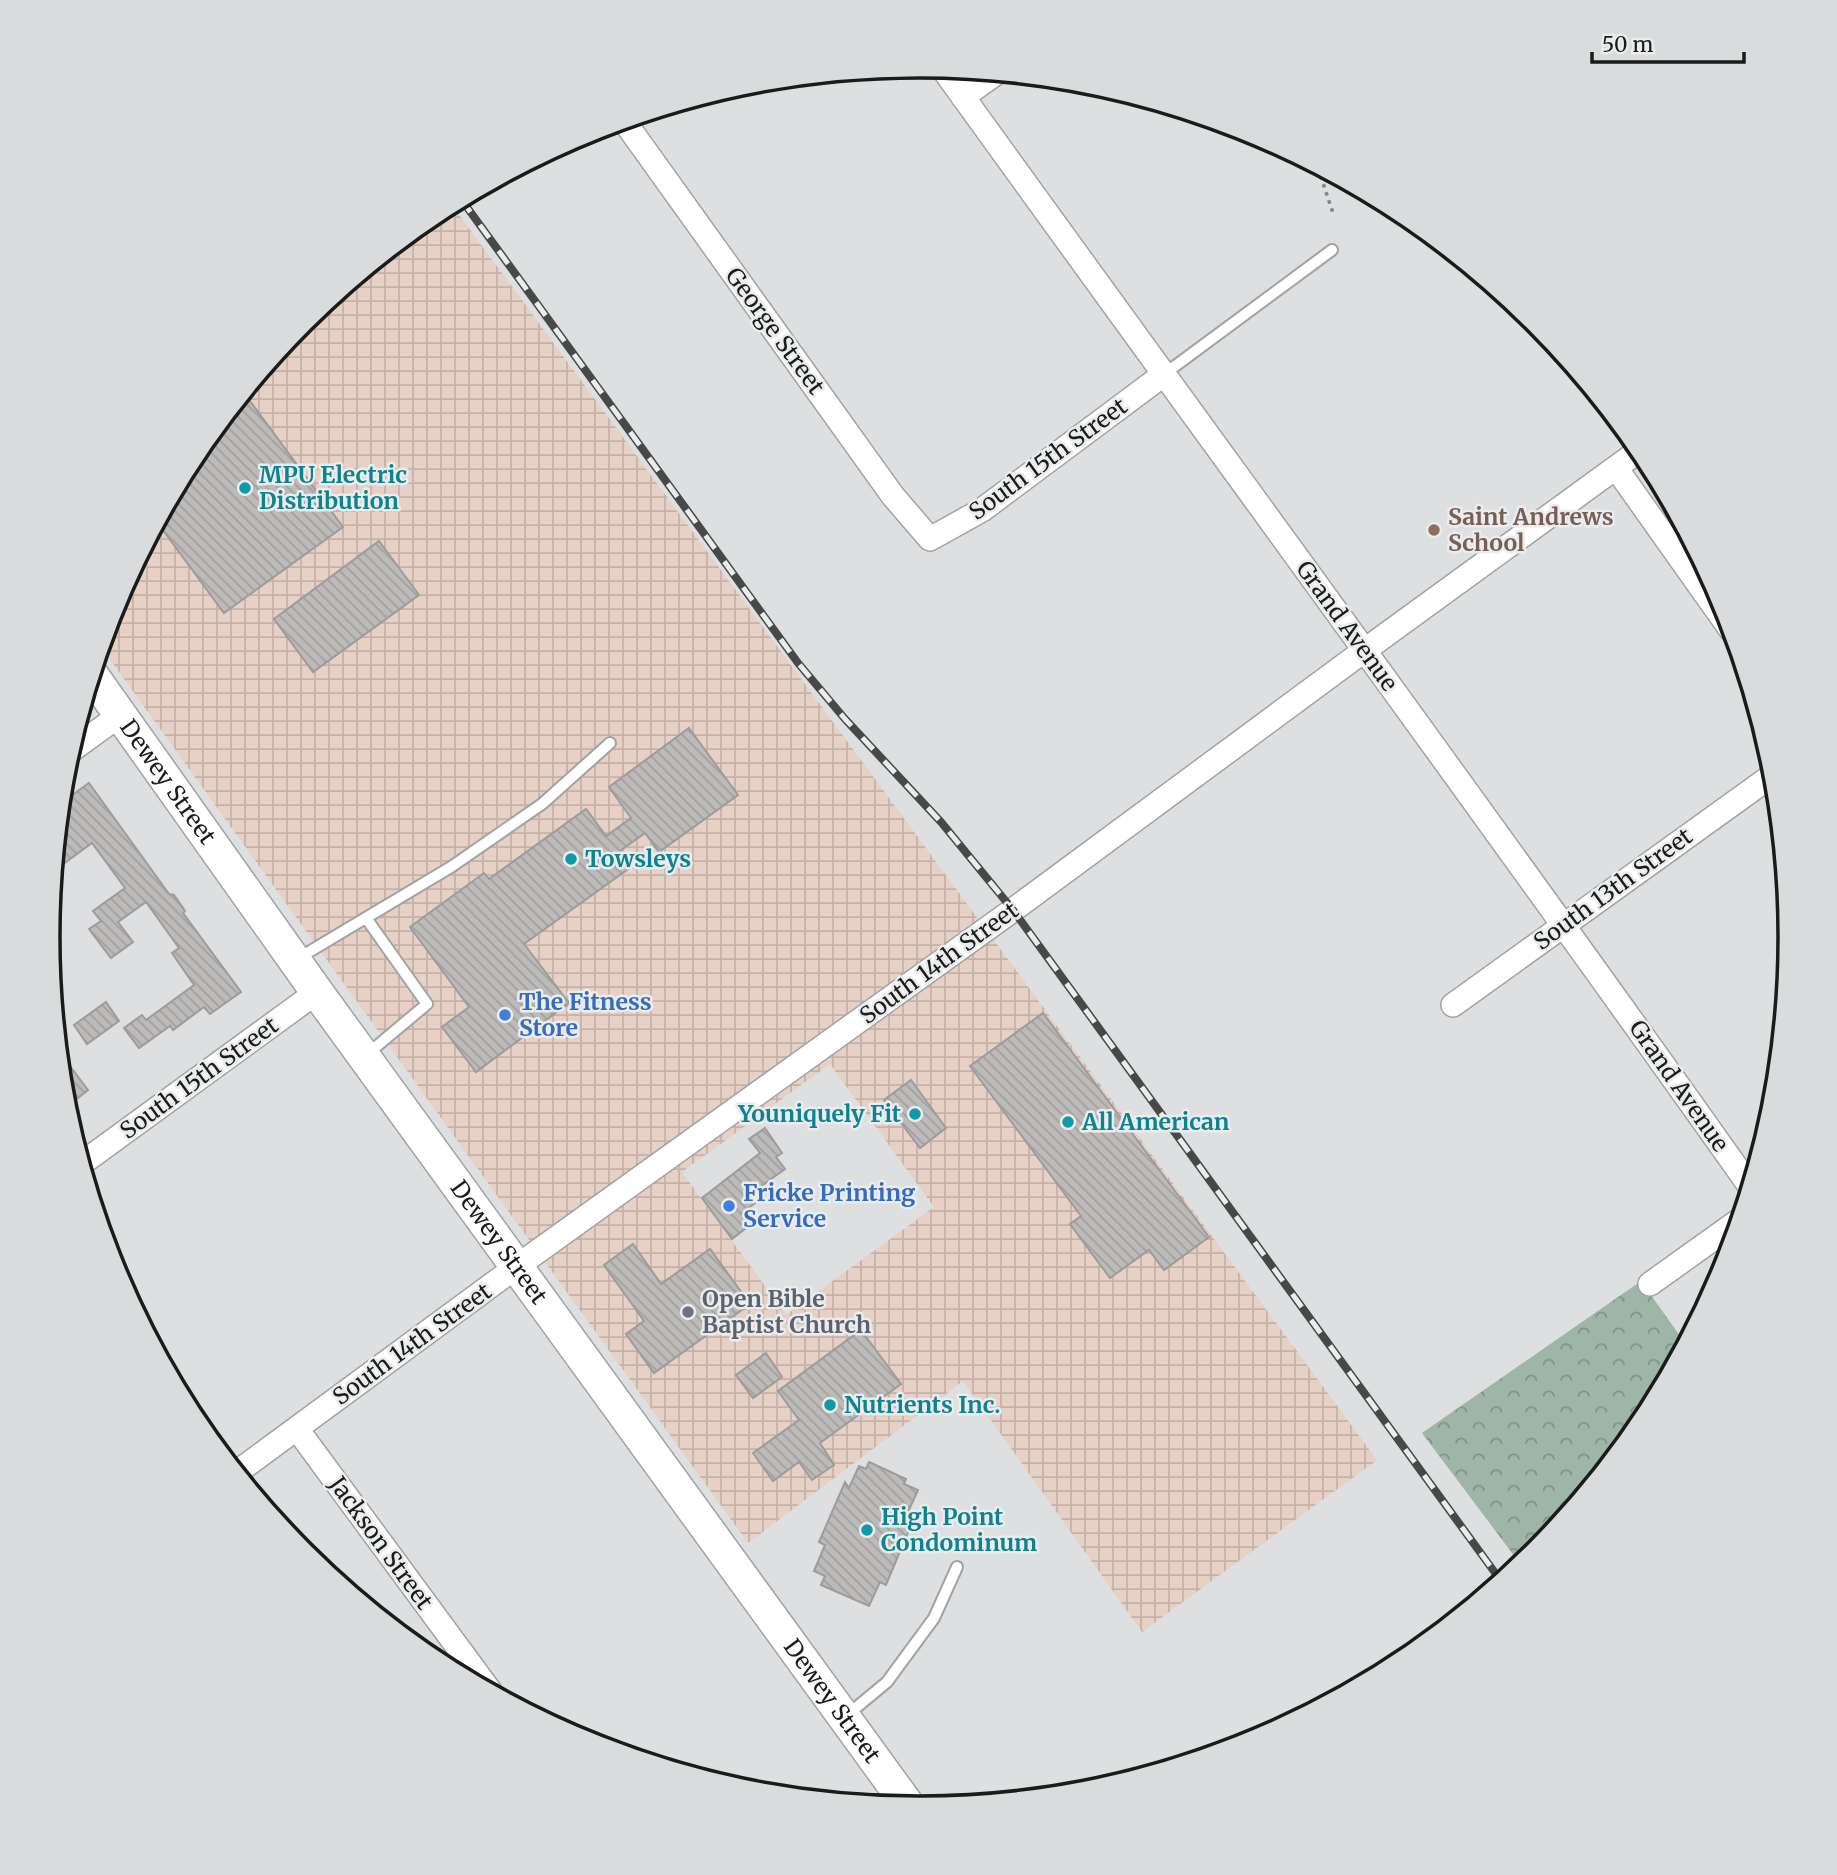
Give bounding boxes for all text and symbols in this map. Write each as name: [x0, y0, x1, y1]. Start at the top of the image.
scale bar: [1592, 21, 1744, 65]
text: 50 m: [1602, 31, 1653, 58]
street label: George Street: [720, 262, 831, 400]
street label: South 15th Street: [963, 391, 1133, 526]
place label: MPU Electric Distribution: [259, 460, 407, 515]
marker: MPU Electric Distribution: [237, 480, 253, 496]
place label: Saint Andrews School: [1448, 502, 1614, 557]
marker: Saint Andrews School: [1426, 522, 1442, 538]
street label: Grand Avenue: [1290, 555, 1404, 697]
street label: Dewey Street: [114, 714, 222, 850]
street label: South 13th Street: [1528, 821, 1698, 956]
place label: Towsleys: [585, 844, 691, 873]
marker: Towsleys: [563, 851, 579, 867]
street label: South 14th Street: [854, 895, 1024, 1030]
place label: The Fitness Store: [519, 987, 652, 1042]
marker: The Fitness Store: [497, 1007, 513, 1023]
street label: South 15th Street: [114, 1010, 284, 1145]
street label: Grand Avenue: [1623, 1014, 1735, 1157]
place label: Youniquely Fit: [737, 1099, 901, 1128]
marker: Youniquely Fit: [907, 1106, 923, 1122]
place label: All American: [1081, 1107, 1230, 1136]
marker: All American: [1060, 1114, 1076, 1130]
street label: Dewey Street: [445, 1174, 554, 1310]
place label: Fricke Printing Service: [743, 1178, 916, 1233]
marker: Fricke Printing Service: [721, 1198, 737, 1214]
street label: South 14th Street: [327, 1276, 497, 1411]
place label: Open Bible Baptist Church: [702, 1284, 871, 1339]
marker: Open Bible Baptist Church: [680, 1304, 696, 1320]
place label: Nutrients Inc.: [844, 1390, 1001, 1419]
marker: Nutrients Inc.: [822, 1397, 838, 1413]
street label: Jackson Street: [323, 1470, 439, 1615]
place label: High Point Condominum: [881, 1502, 1037, 1557]
marker: High Point Condominum: [859, 1522, 875, 1538]
street label: Dewey Street: [778, 1633, 887, 1768]

